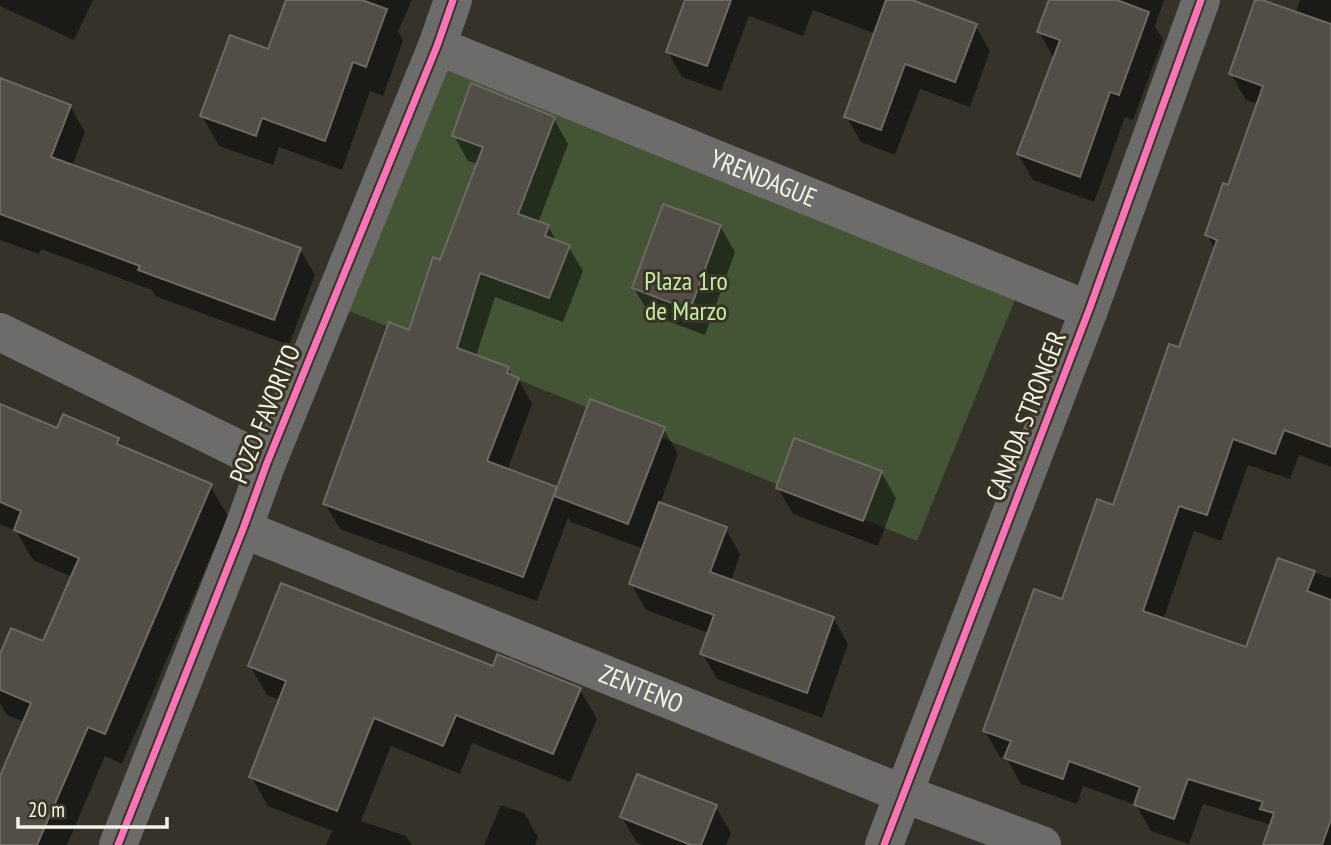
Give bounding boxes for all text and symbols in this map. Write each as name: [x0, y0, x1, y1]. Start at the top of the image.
street label: YRENDAGUE: [705, 141, 821, 214]
park label: Plaza 1ro de Marzo: [644, 264, 728, 327]
street label: CANADA STRONGER: [978, 326, 1073, 505]
street label: POZO FAVORITO: [222, 339, 307, 488]
street label: ZENTENO: [595, 657, 688, 720]
scale bar: [18, 786, 166, 830]
text: 20 m: [28, 796, 65, 823]

